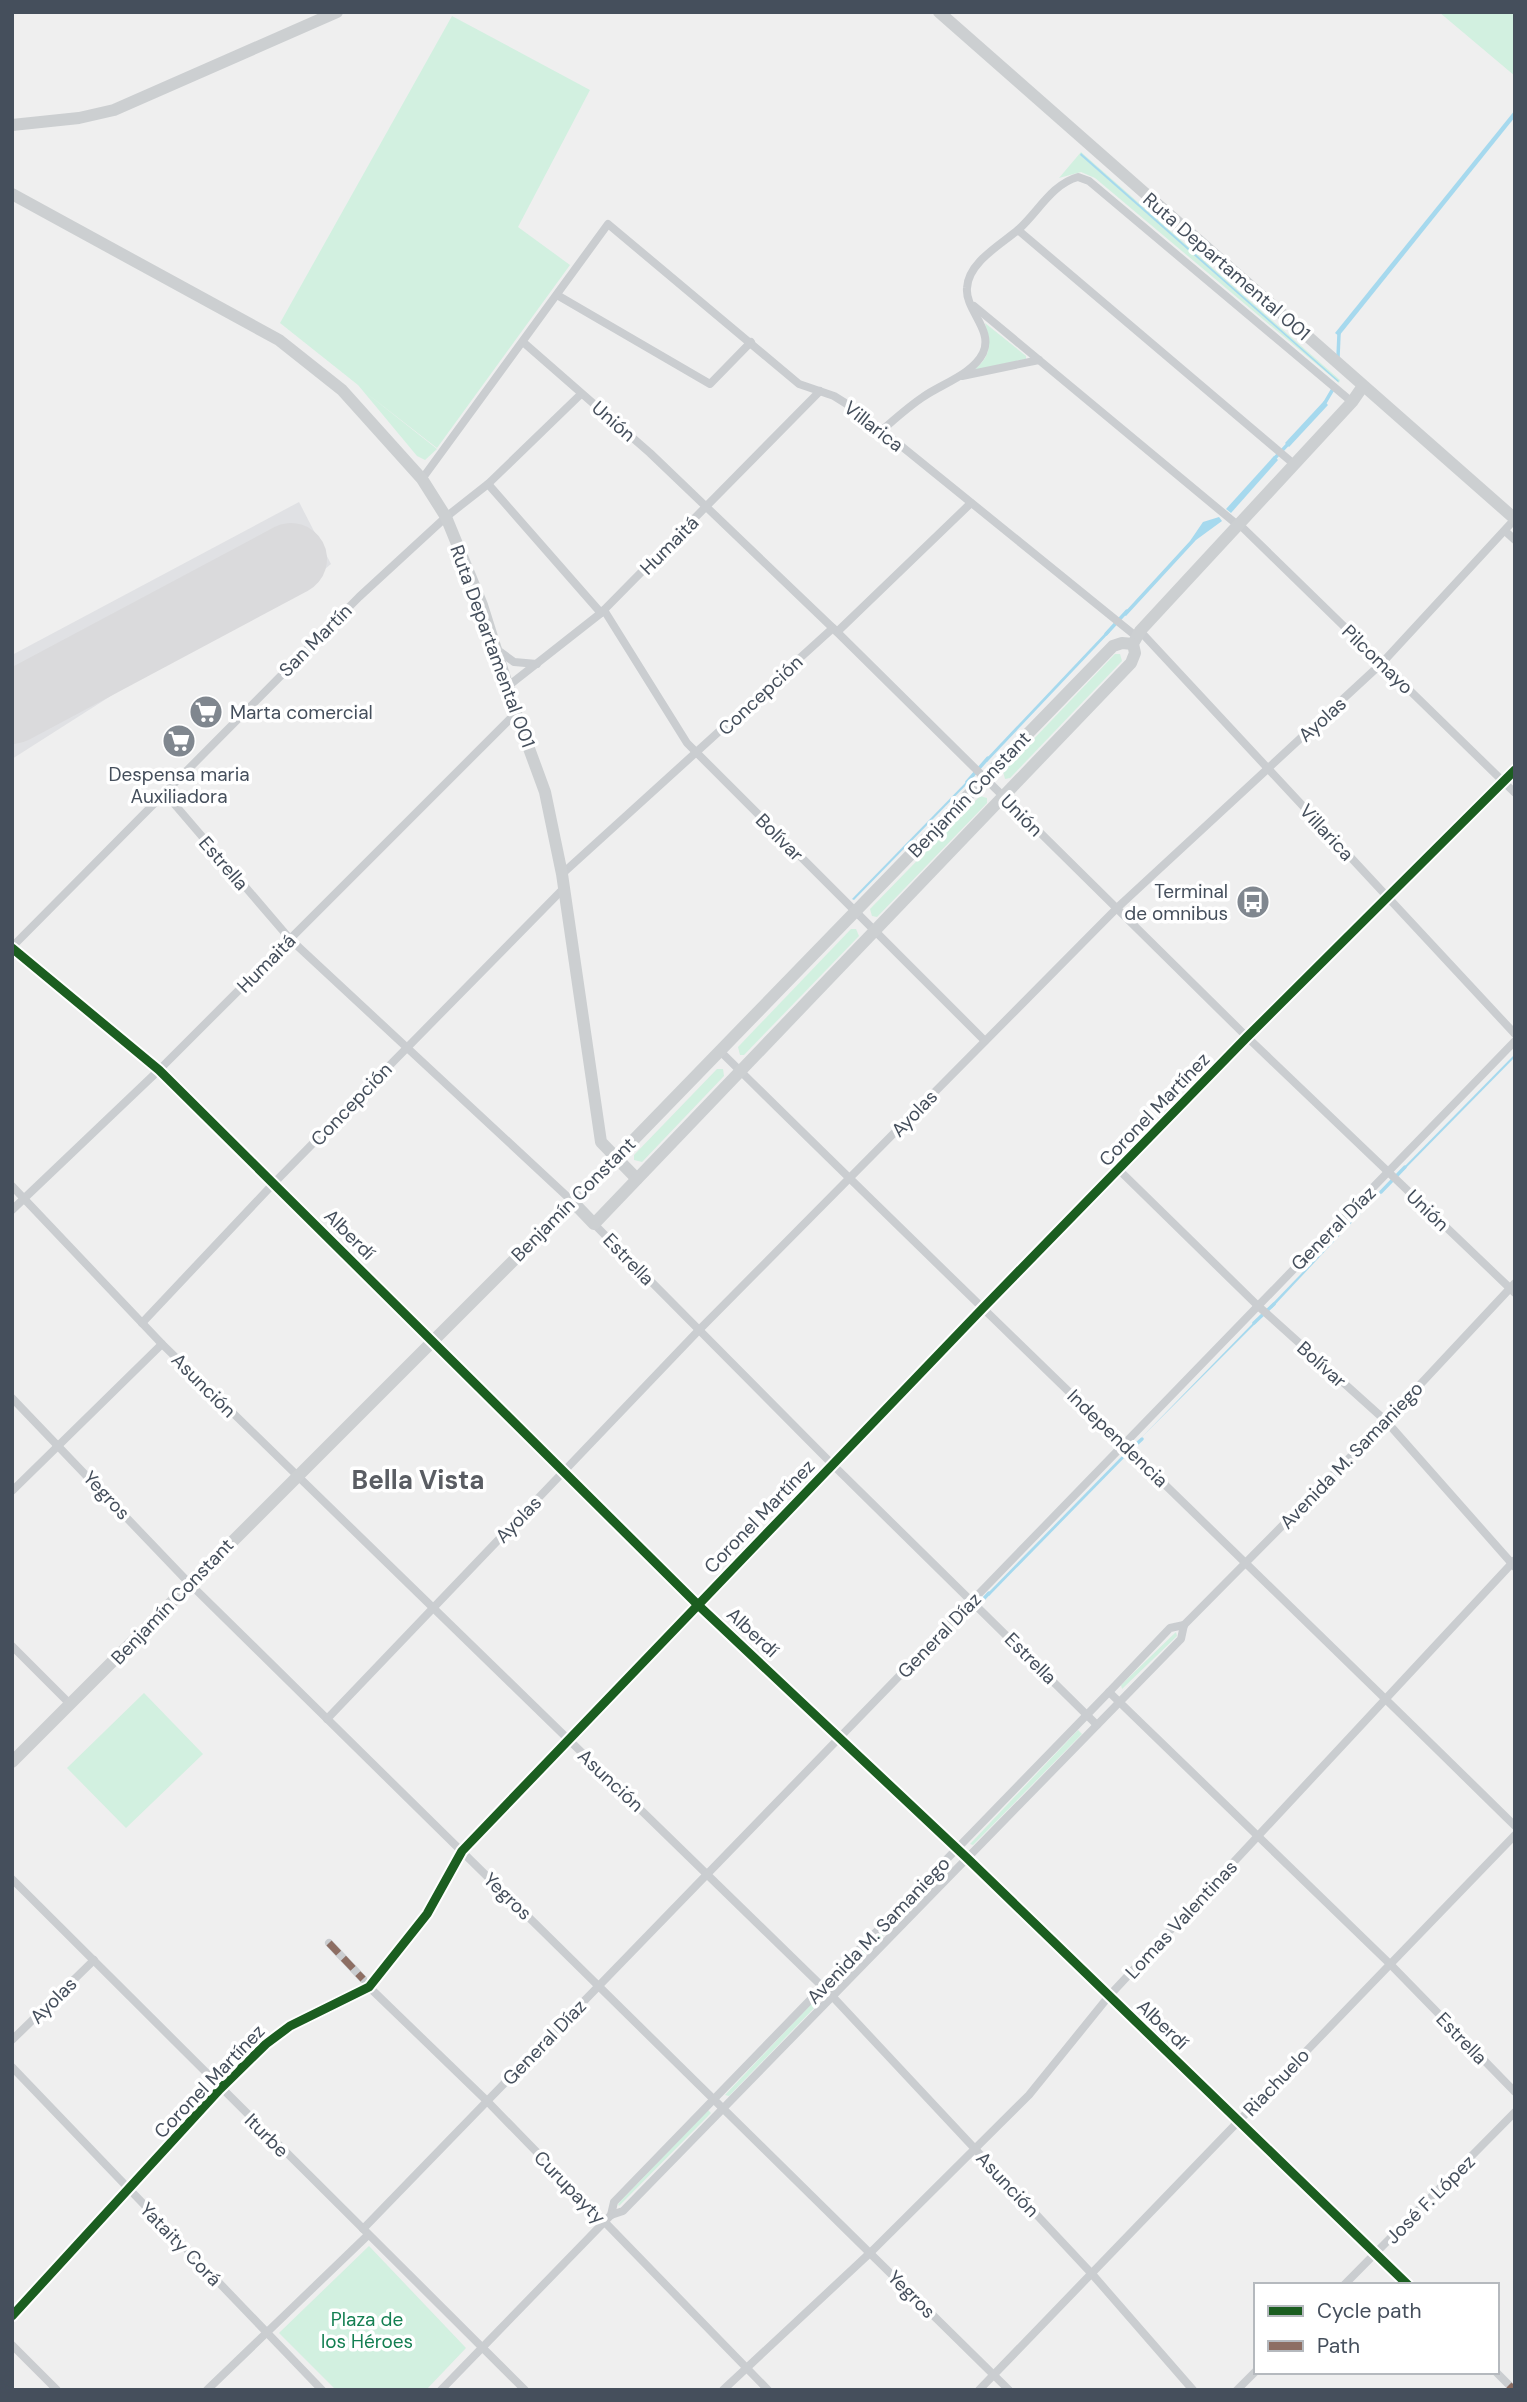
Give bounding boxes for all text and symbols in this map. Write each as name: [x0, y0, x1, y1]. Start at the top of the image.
street label: Ruta Departamental 001: [1138, 187, 1315, 346]
street label: Villarica: [839, 395, 909, 457]
street label: Unión: [587, 396, 641, 447]
street label: Humaitá: [635, 511, 704, 580]
street label: Ruta Departamental 001: [444, 542, 541, 751]
street label: San Martín: [274, 599, 357, 682]
street label: Pilcomayo: [1337, 619, 1419, 700]
street label: Concepción: [713, 650, 808, 741]
street label: Ayolas: [1293, 691, 1352, 748]
supermarket icon: Marta comercial: [187, 693, 225, 731]
place label: Marta comercial: [230, 700, 373, 725]
supermarket icon: Despensa maria Auxiliadora: [160, 722, 198, 760]
street label: Benjamín Constant: [903, 726, 1036, 863]
place label: Despensa maria Auxiliadora: [108, 762, 250, 809]
street label: Unión: [995, 789, 1048, 842]
street label: Villarica: [1294, 799, 1359, 866]
street label: Bolívar: [750, 808, 809, 867]
street label: Estrella: [193, 831, 254, 896]
place label: Terminal de omnibus: [1124, 879, 1228, 926]
bus stop icon: Terminal de omnibus: [1234, 883, 1272, 921]
street label: Humaitá: [232, 929, 301, 998]
street label: Coronel Martínez: [1094, 1047, 1215, 1172]
street label: Concepción: [305, 1057, 397, 1151]
street label: Ayolas: [886, 1084, 943, 1142]
street label: Benjamín Constant: [506, 1132, 641, 1267]
street label: General Díaz: [1286, 1181, 1381, 1276]
street label: Unión: [1401, 1184, 1454, 1237]
street label: Alberdí: [319, 1203, 381, 1266]
street label: Estrella: [598, 1228, 660, 1291]
street label: Bolívar: [1292, 1336, 1352, 1393]
street label: Asunción: [166, 1348, 241, 1423]
street label: Avenida M. Samaniego: [1274, 1376, 1428, 1534]
street label: Independencia: [1062, 1384, 1173, 1493]
street label: Coronel Martínez: [699, 1454, 820, 1579]
district label: Bella Vista: [352, 1463, 484, 1497]
street label: Yegros: [78, 1466, 136, 1525]
street label: Ayolas: [490, 1490, 547, 1548]
street label: Benjamín Constant: [106, 1533, 239, 1670]
street label: General Díaz: [892, 1587, 987, 1684]
street label: Alberdí: [721, 1602, 785, 1663]
street label: Estrella: [999, 1627, 1062, 1690]
street label: Asunción: [572, 1743, 649, 1817]
street label: Avenida M. Samaniego: [801, 1851, 955, 2009]
street label: Lomas Valentinas: [1120, 1855, 1243, 1984]
street label: Yegros: [478, 1867, 537, 1926]
street label: Ayolas: [25, 1972, 82, 2029]
street label: General Díaz: [497, 1994, 592, 2091]
street label: Alberdí: [1132, 1994, 1194, 2056]
street label: Estrella: [1431, 2007, 1493, 2070]
street label: Coronel Martínez: [149, 2019, 270, 2144]
street label: Riachuelo: [1238, 2043, 1315, 2122]
street label: Iturbe: [239, 2108, 294, 2163]
street label: Curupayty: [528, 2145, 611, 2230]
street label: Asunción: [971, 2146, 1045, 2223]
street label: José F. López: [1380, 2149, 1480, 2249]
street label: Yataity Corá: [134, 2197, 227, 2292]
street label: Yegros: [882, 2265, 941, 2324]
legend: [1254, 2283, 1499, 2374]
text: Cycle path: [1317, 2297, 1422, 2325]
park label: Plaza de los Héroes: [321, 2307, 413, 2354]
text: Path: [1317, 2332, 1360, 2360]

